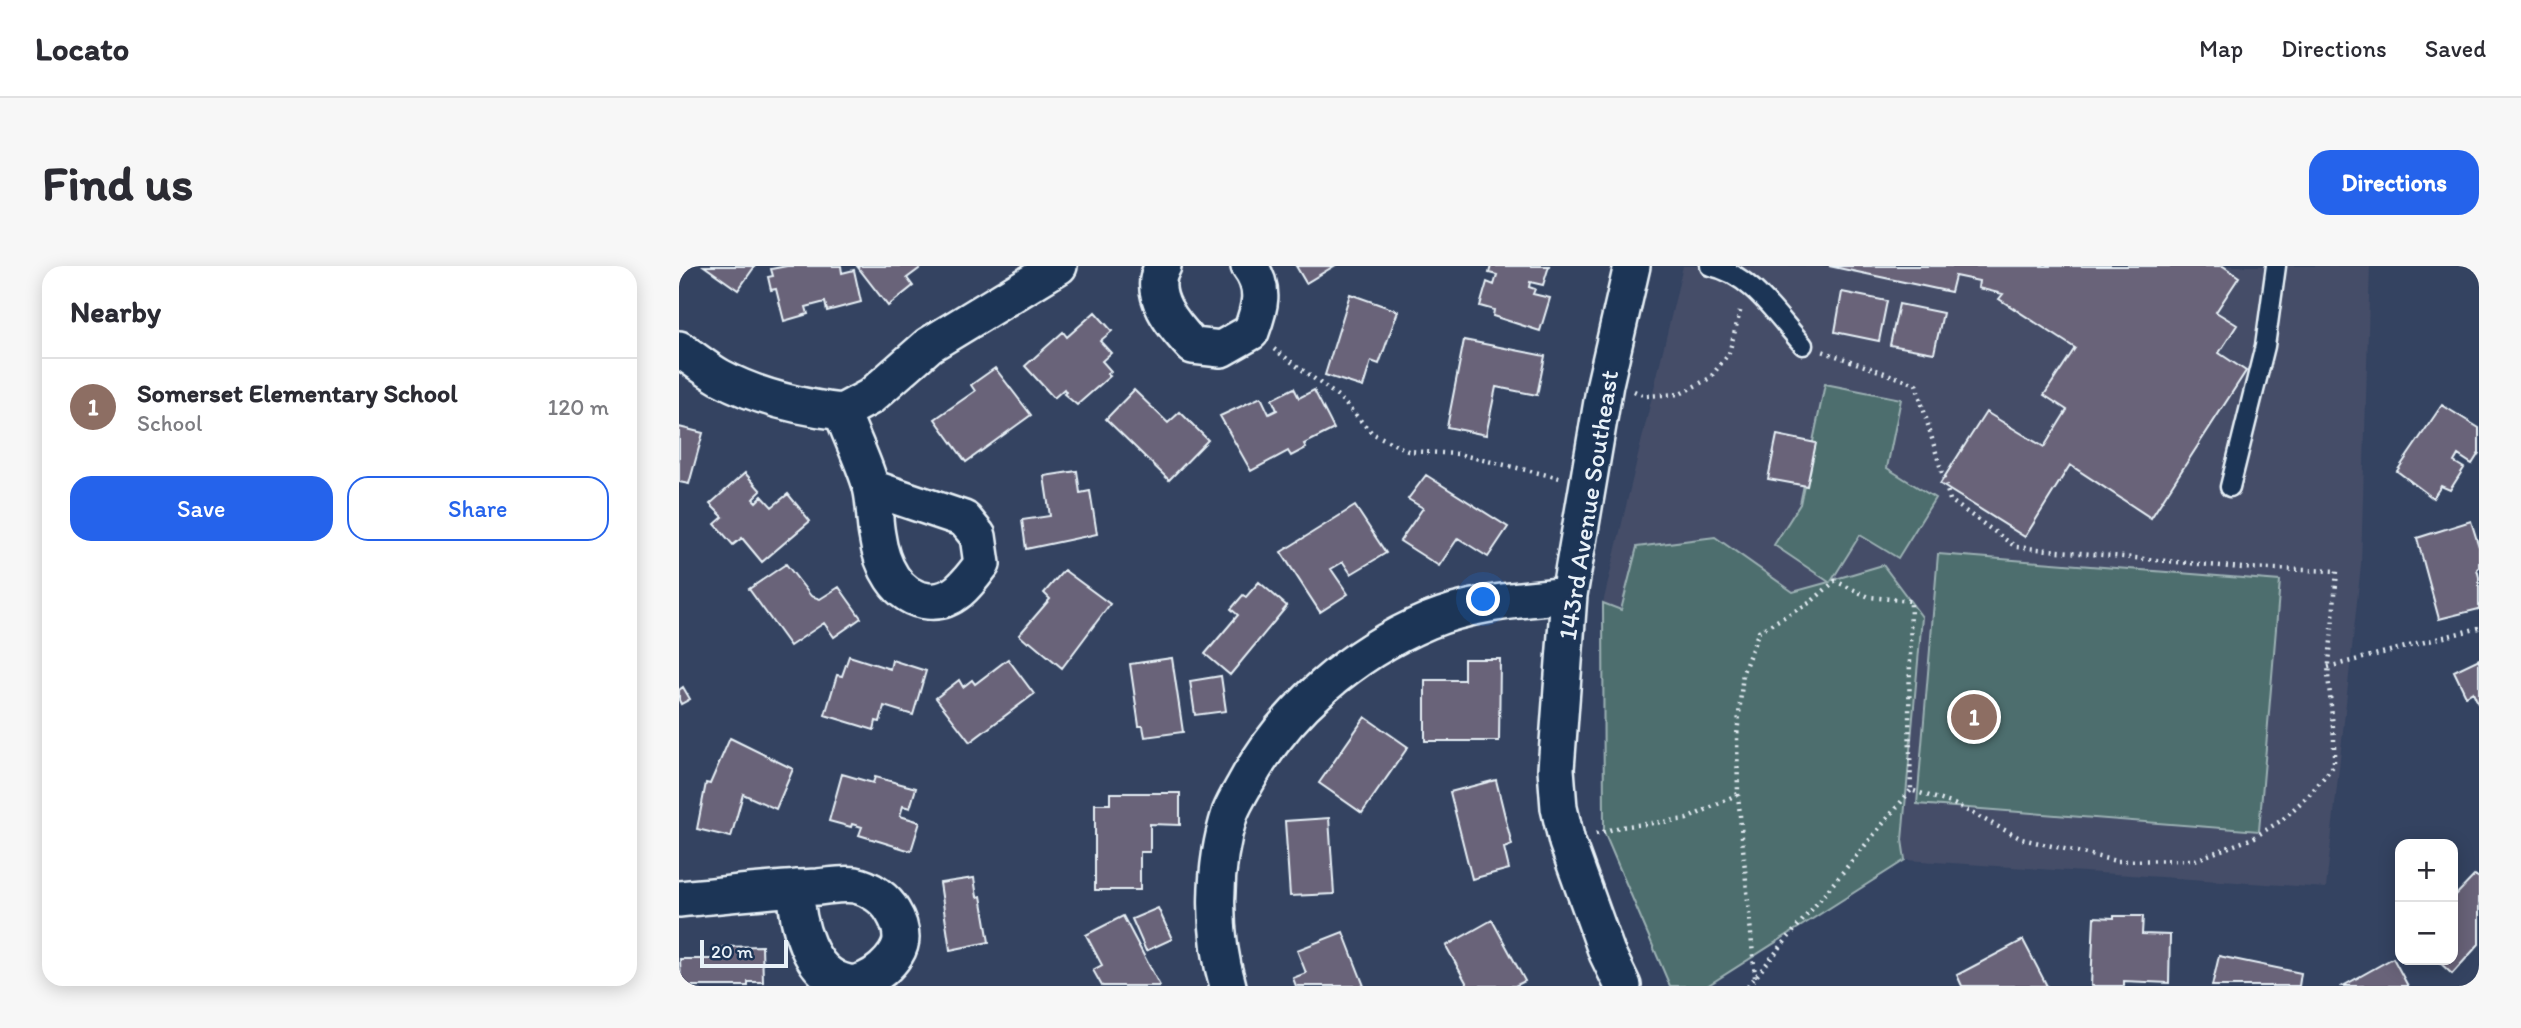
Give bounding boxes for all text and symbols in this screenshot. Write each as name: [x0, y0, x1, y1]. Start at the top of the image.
text: Locato: [35, 29, 129, 68]
text: Map: [2199, 34, 2243, 63]
text: Directions: [2281, 34, 2387, 63]
text: Saved: [2425, 34, 2486, 63]
button: Directions: [2309, 150, 2479, 215]
text: Find us: [42, 153, 193, 212]
text: Nearby: [70, 293, 161, 330]
street label: 143rd Avenue Southeast: [1551, 367, 1625, 642]
text: Somerset Elementary School: [137, 377, 458, 409]
text: 1: [88, 393, 98, 421]
text: 120 m: [548, 393, 609, 421]
text: School: [137, 409, 202, 437]
button: Save: [70, 476, 333, 541]
button: Share: [347, 476, 609, 541]
your location: [1466, 582, 1500, 616]
pin: 1: [1951, 691, 1997, 743]
map controls: [2395, 839, 2458, 965]
button: +: [2395, 839, 2458, 902]
button: −: [2395, 902, 2458, 965]
scale bar: [700, 937, 787, 969]
text: 20 m: [711, 940, 753, 963]

